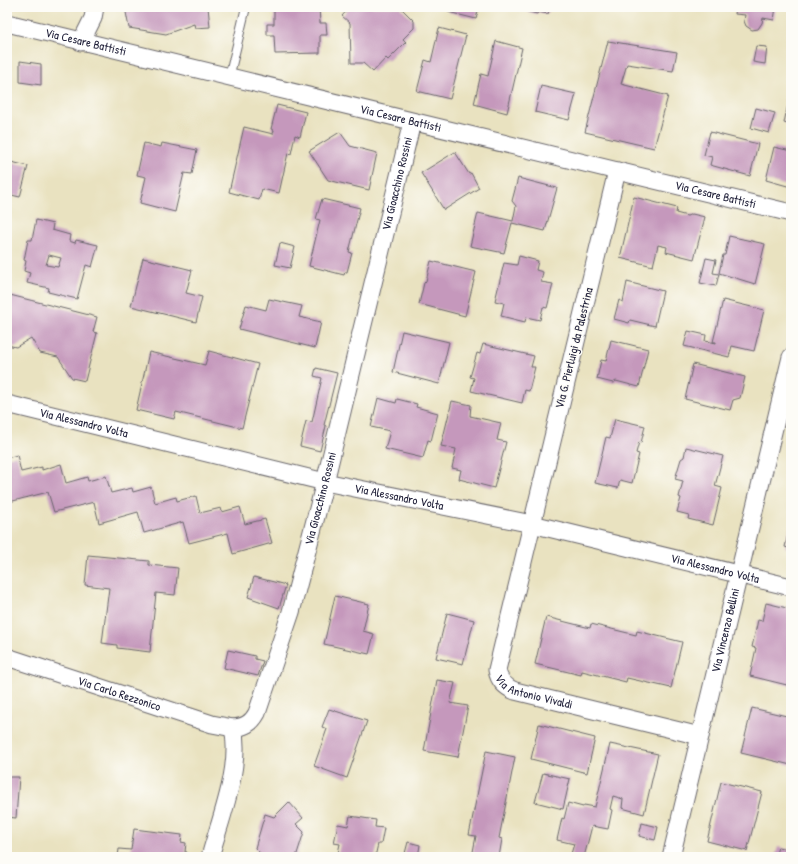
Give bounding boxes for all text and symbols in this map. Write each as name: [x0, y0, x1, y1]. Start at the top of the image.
street label: Via Cesare Battisti: [43, 24, 128, 60]
street label: Via Cesare Battisti: [358, 100, 443, 136]
street label: Via Gioacchino Rossini: [377, 135, 416, 232]
street label: Via Cesare Battisti: [673, 176, 758, 212]
street label: Via G. Pierluigi da Palestrina: [550, 285, 597, 410]
street label: Via Alessandro Volta: [38, 403, 130, 441]
street label: Via Gioacchino Rossini: [300, 450, 340, 547]
street label: Via Alessandro Volta: [353, 479, 446, 514]
street label: Via Alessandro Volta: [669, 549, 762, 587]
street label: Via Vincenzo Bellini: [707, 586, 743, 674]
street label: Via Antonio Vivaldi: [491, 671, 574, 713]
street label: Via Carlo Rezzonico: [75, 672, 163, 715]

